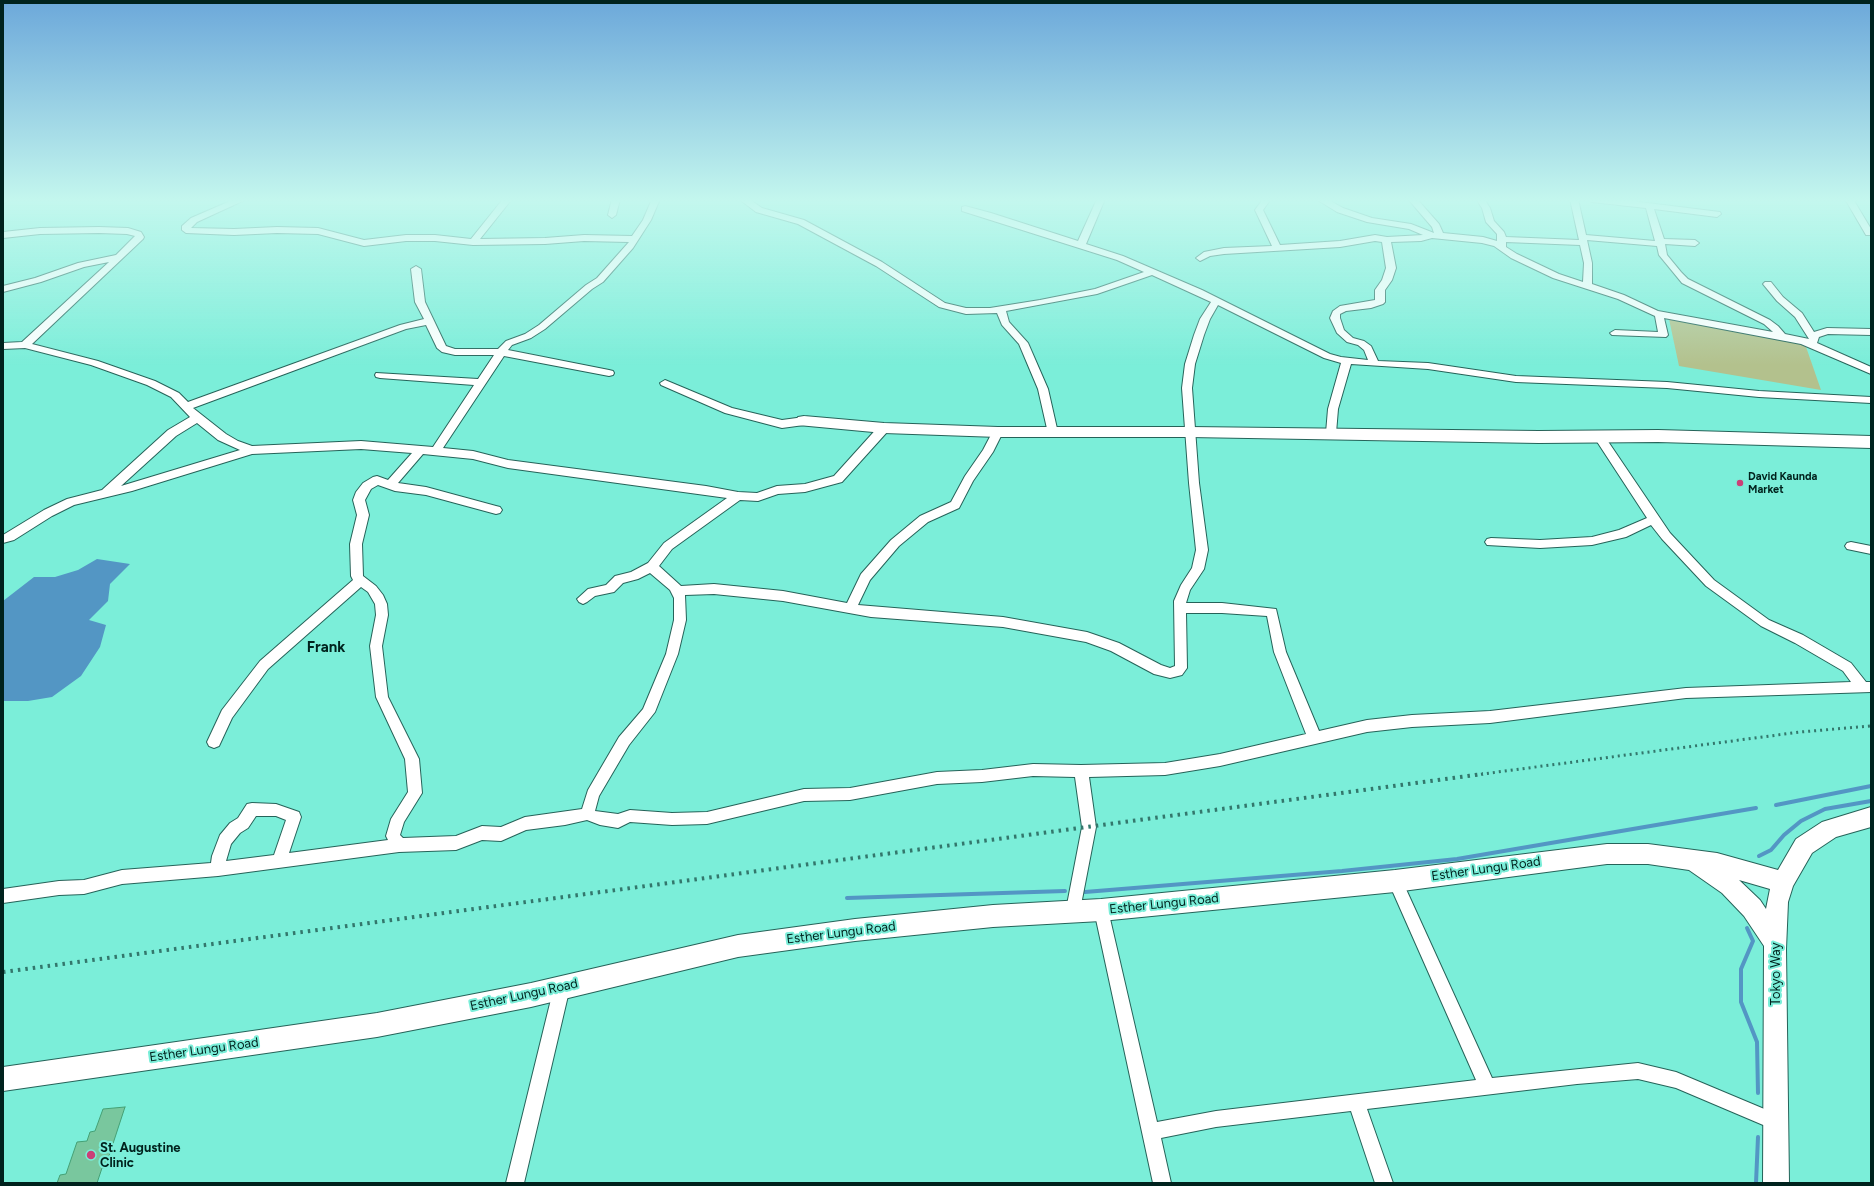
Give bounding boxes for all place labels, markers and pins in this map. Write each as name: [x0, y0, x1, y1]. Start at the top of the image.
place label: David Kaunda Market: [1748, 470, 1817, 496]
marker: David Kaunda Market: [1735, 478, 1745, 488]
place label: St. Augustine Clinic: [100, 1140, 181, 1171]
marker: St. Augustine Clinic: [85, 1149, 97, 1161]

